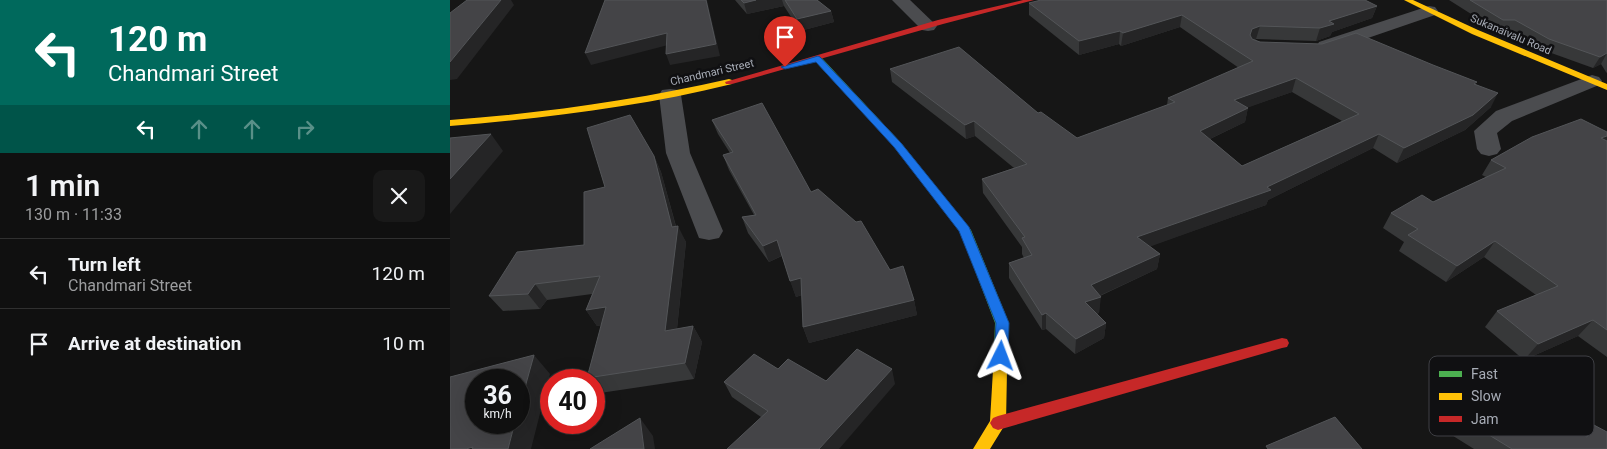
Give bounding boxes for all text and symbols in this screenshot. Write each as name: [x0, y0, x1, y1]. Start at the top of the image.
street label: Sukanaivalu Road: [1468, 12, 1553, 57]
pin: [764, 16, 806, 67]
text: 120 m: [108, 19, 207, 60]
icon: left: [25, 20, 90, 85]
icon: arrive: [771, 23, 799, 51]
street label: Chandmari Street: [669, 56, 756, 88]
text: Chandmari Street: [108, 61, 279, 86]
icon: left: [132, 115, 160, 143]
icon: ahead: [185, 115, 213, 143]
icon: ahead: [238, 115, 266, 143]
icon: right: [291, 115, 319, 143]
text: 1 min: [25, 168, 100, 203]
button: close: [373, 170, 425, 222]
text: 130 m · 11:33: [25, 205, 122, 224]
text: Turn left: [68, 253, 141, 276]
icon: left: [25, 260, 53, 288]
text: 120 m: [372, 262, 425, 285]
text: Chandmari Street: [68, 276, 192, 295]
position arrow: [974, 329, 1026, 381]
icon: arrive: [25, 330, 53, 358]
text: Arrive at destination: [68, 332, 241, 355]
text: 10 m: [382, 332, 425, 355]
legend: [1429, 356, 1594, 436]
text: Fast: [1471, 366, 1498, 382]
speed limit sign: 40: [540, 369, 605, 434]
text: 36: [483, 381, 512, 410]
text: Slow: [1471, 388, 1502, 404]
text: km/h: [483, 407, 512, 421]
text: Jam: [1471, 411, 1499, 427]

